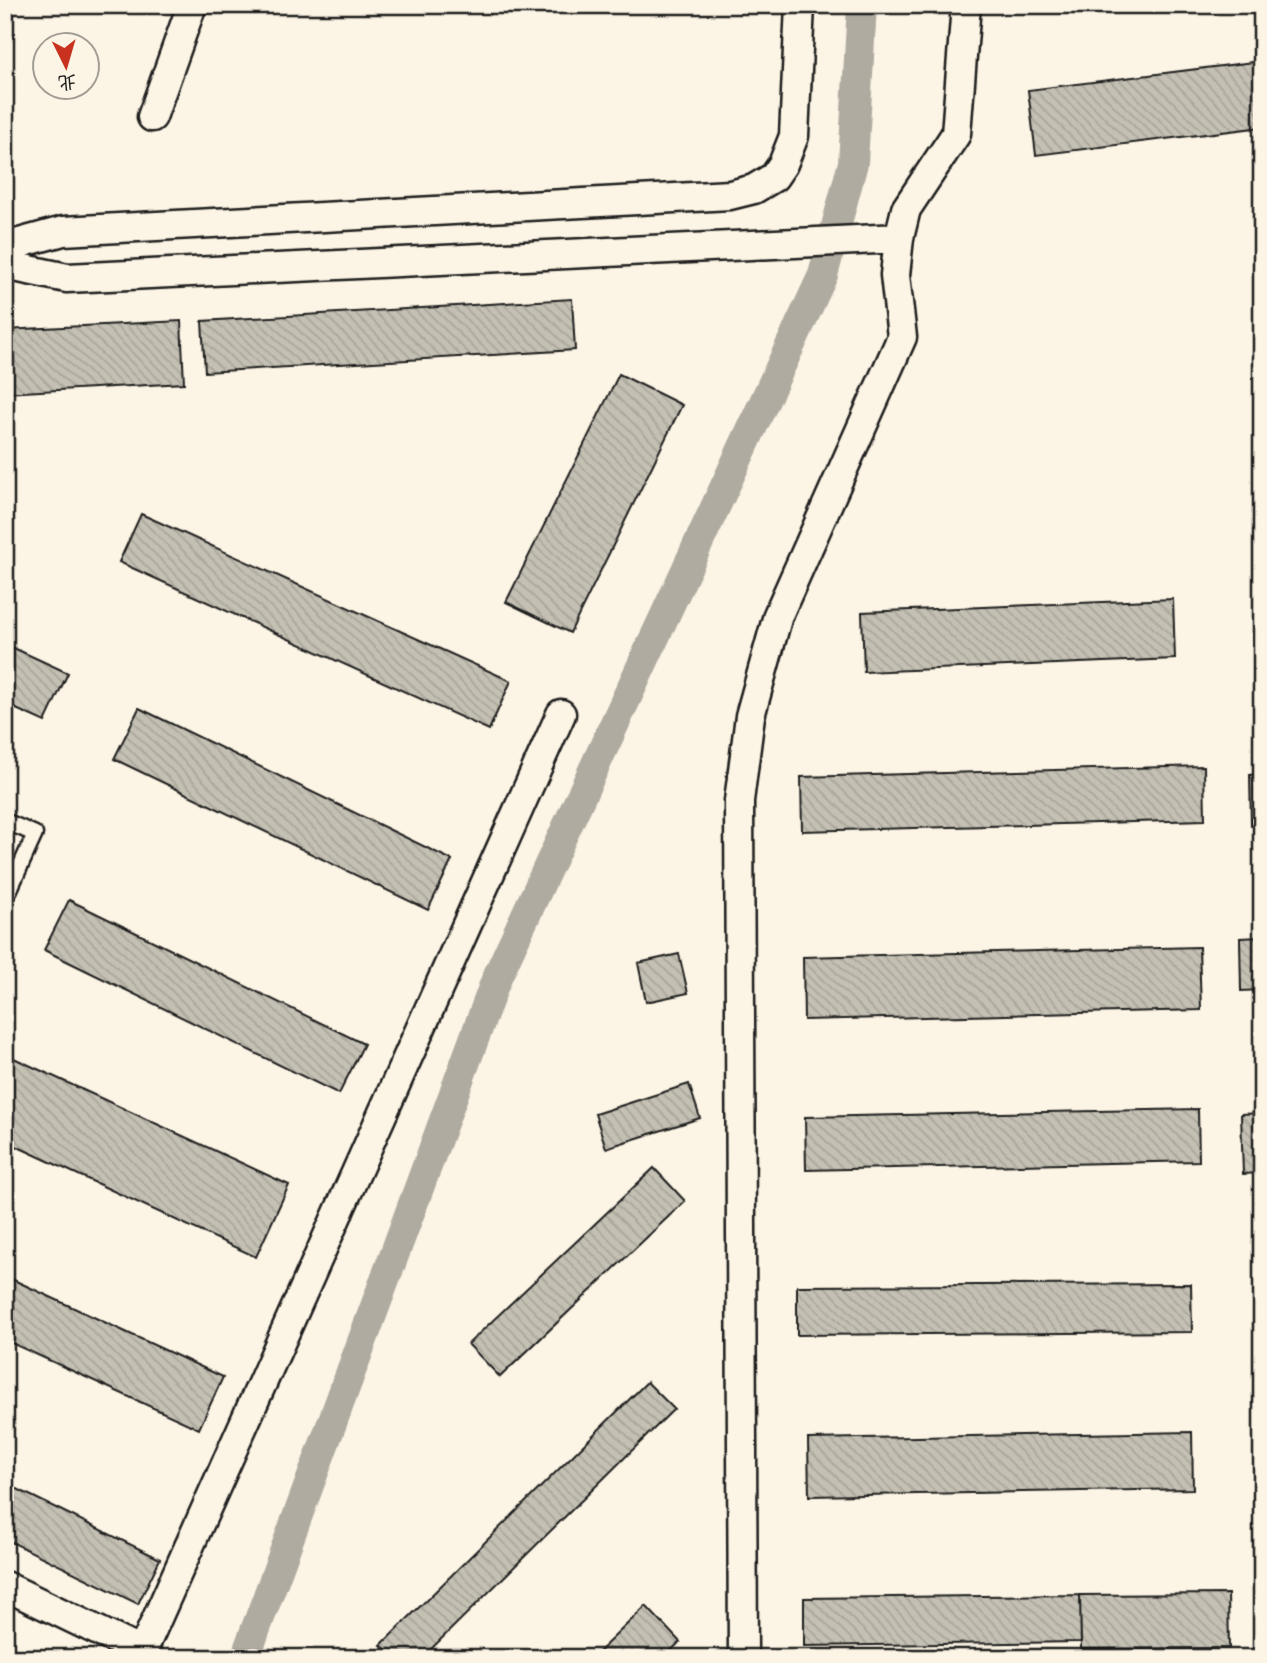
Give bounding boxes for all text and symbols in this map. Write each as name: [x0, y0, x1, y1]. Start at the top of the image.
north arrow: [32, 32, 102, 102]
text: 北: [57, 70, 78, 95]

